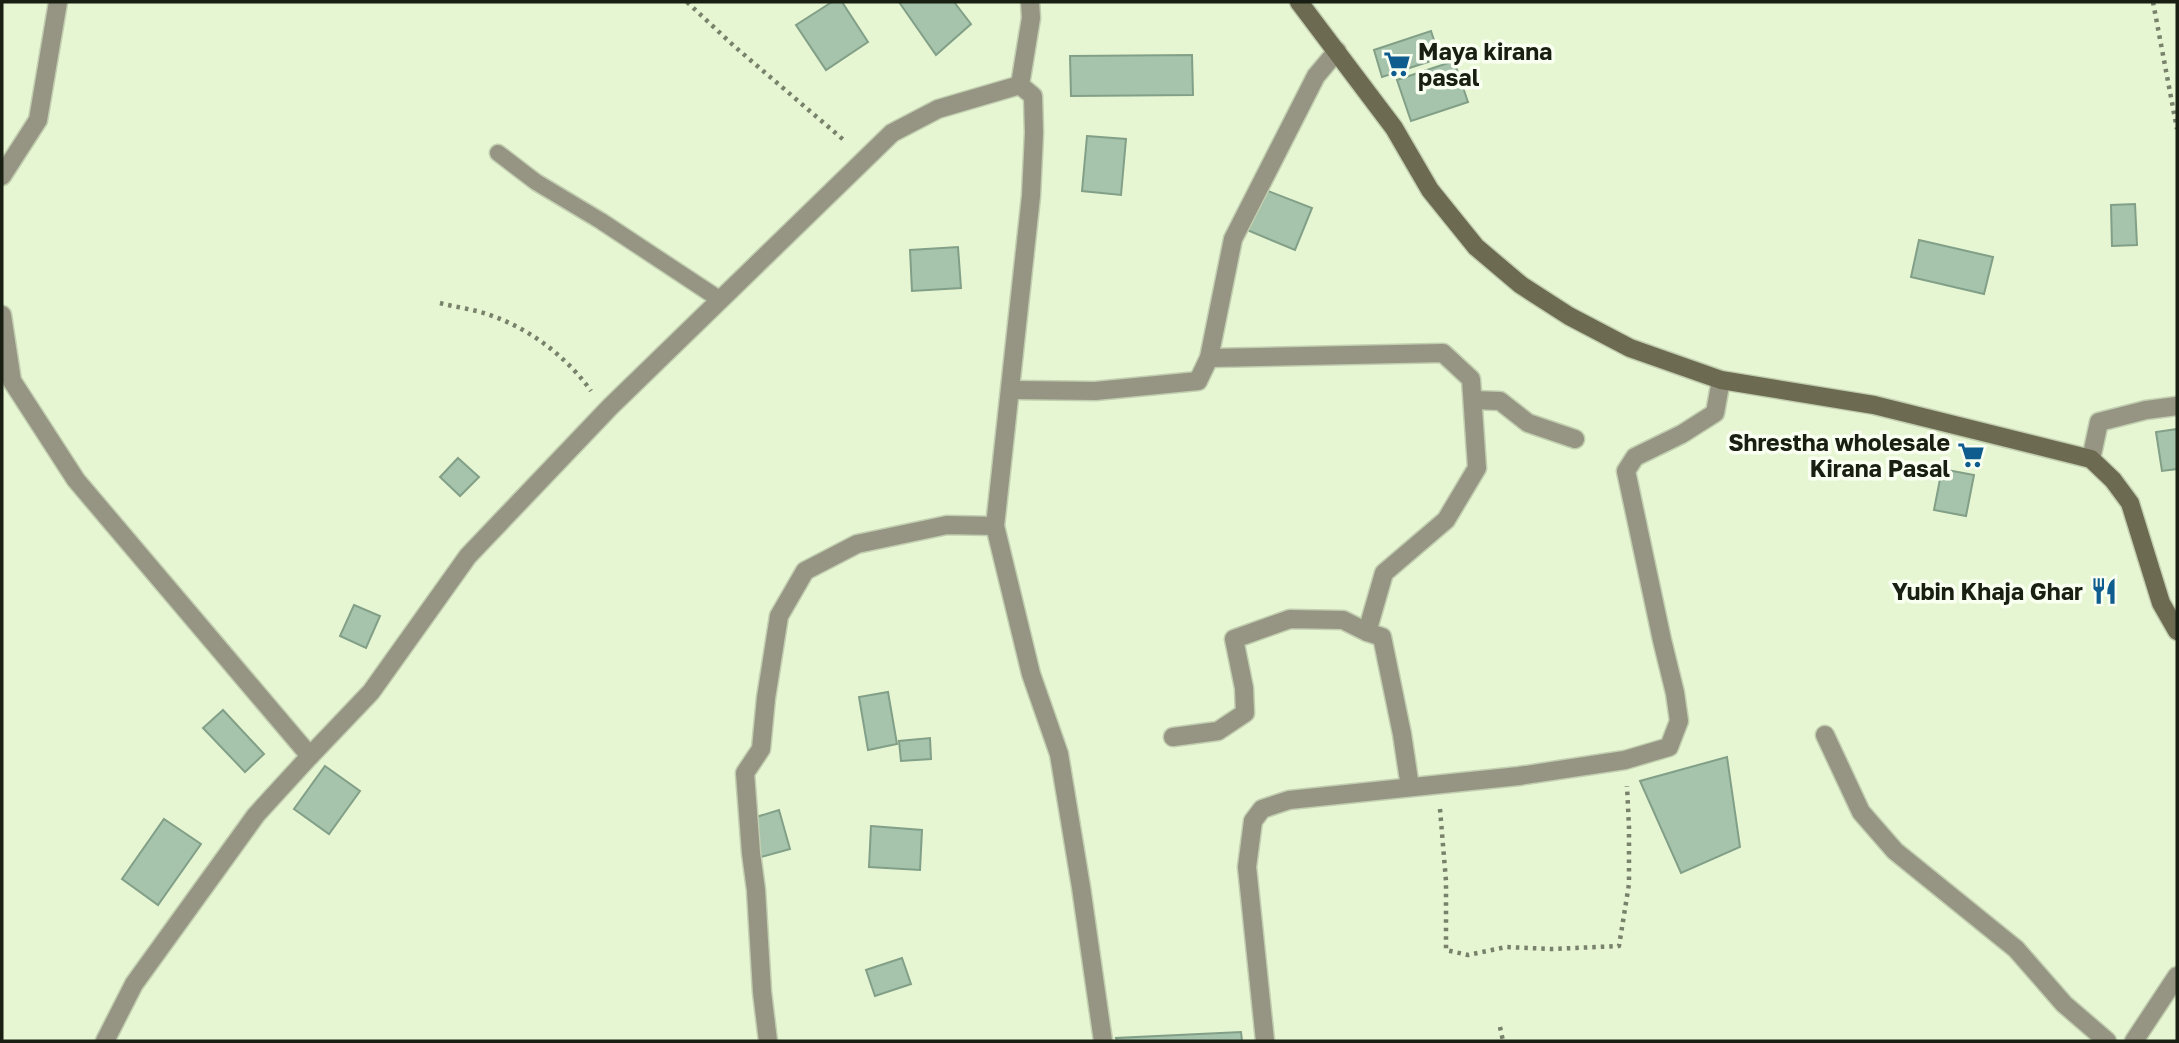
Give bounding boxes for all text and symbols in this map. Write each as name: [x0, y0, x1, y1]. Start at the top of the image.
place label: Maya kirana pasal: [1418, 37, 1552, 91]
supermarket icon: Maya kirana pasal: [1382, 49, 1412, 79]
place label: Shrestha wholesale Kirana Pasal: [1728, 428, 1950, 482]
supermarket icon: Shrestha wholesale Kirana Pasal: [1956, 440, 1986, 470]
restaurant icon: Yubin Khaja Ghar: [2089, 576, 2119, 606]
place label: Yubin Khaja Ghar: [1892, 577, 2083, 605]

